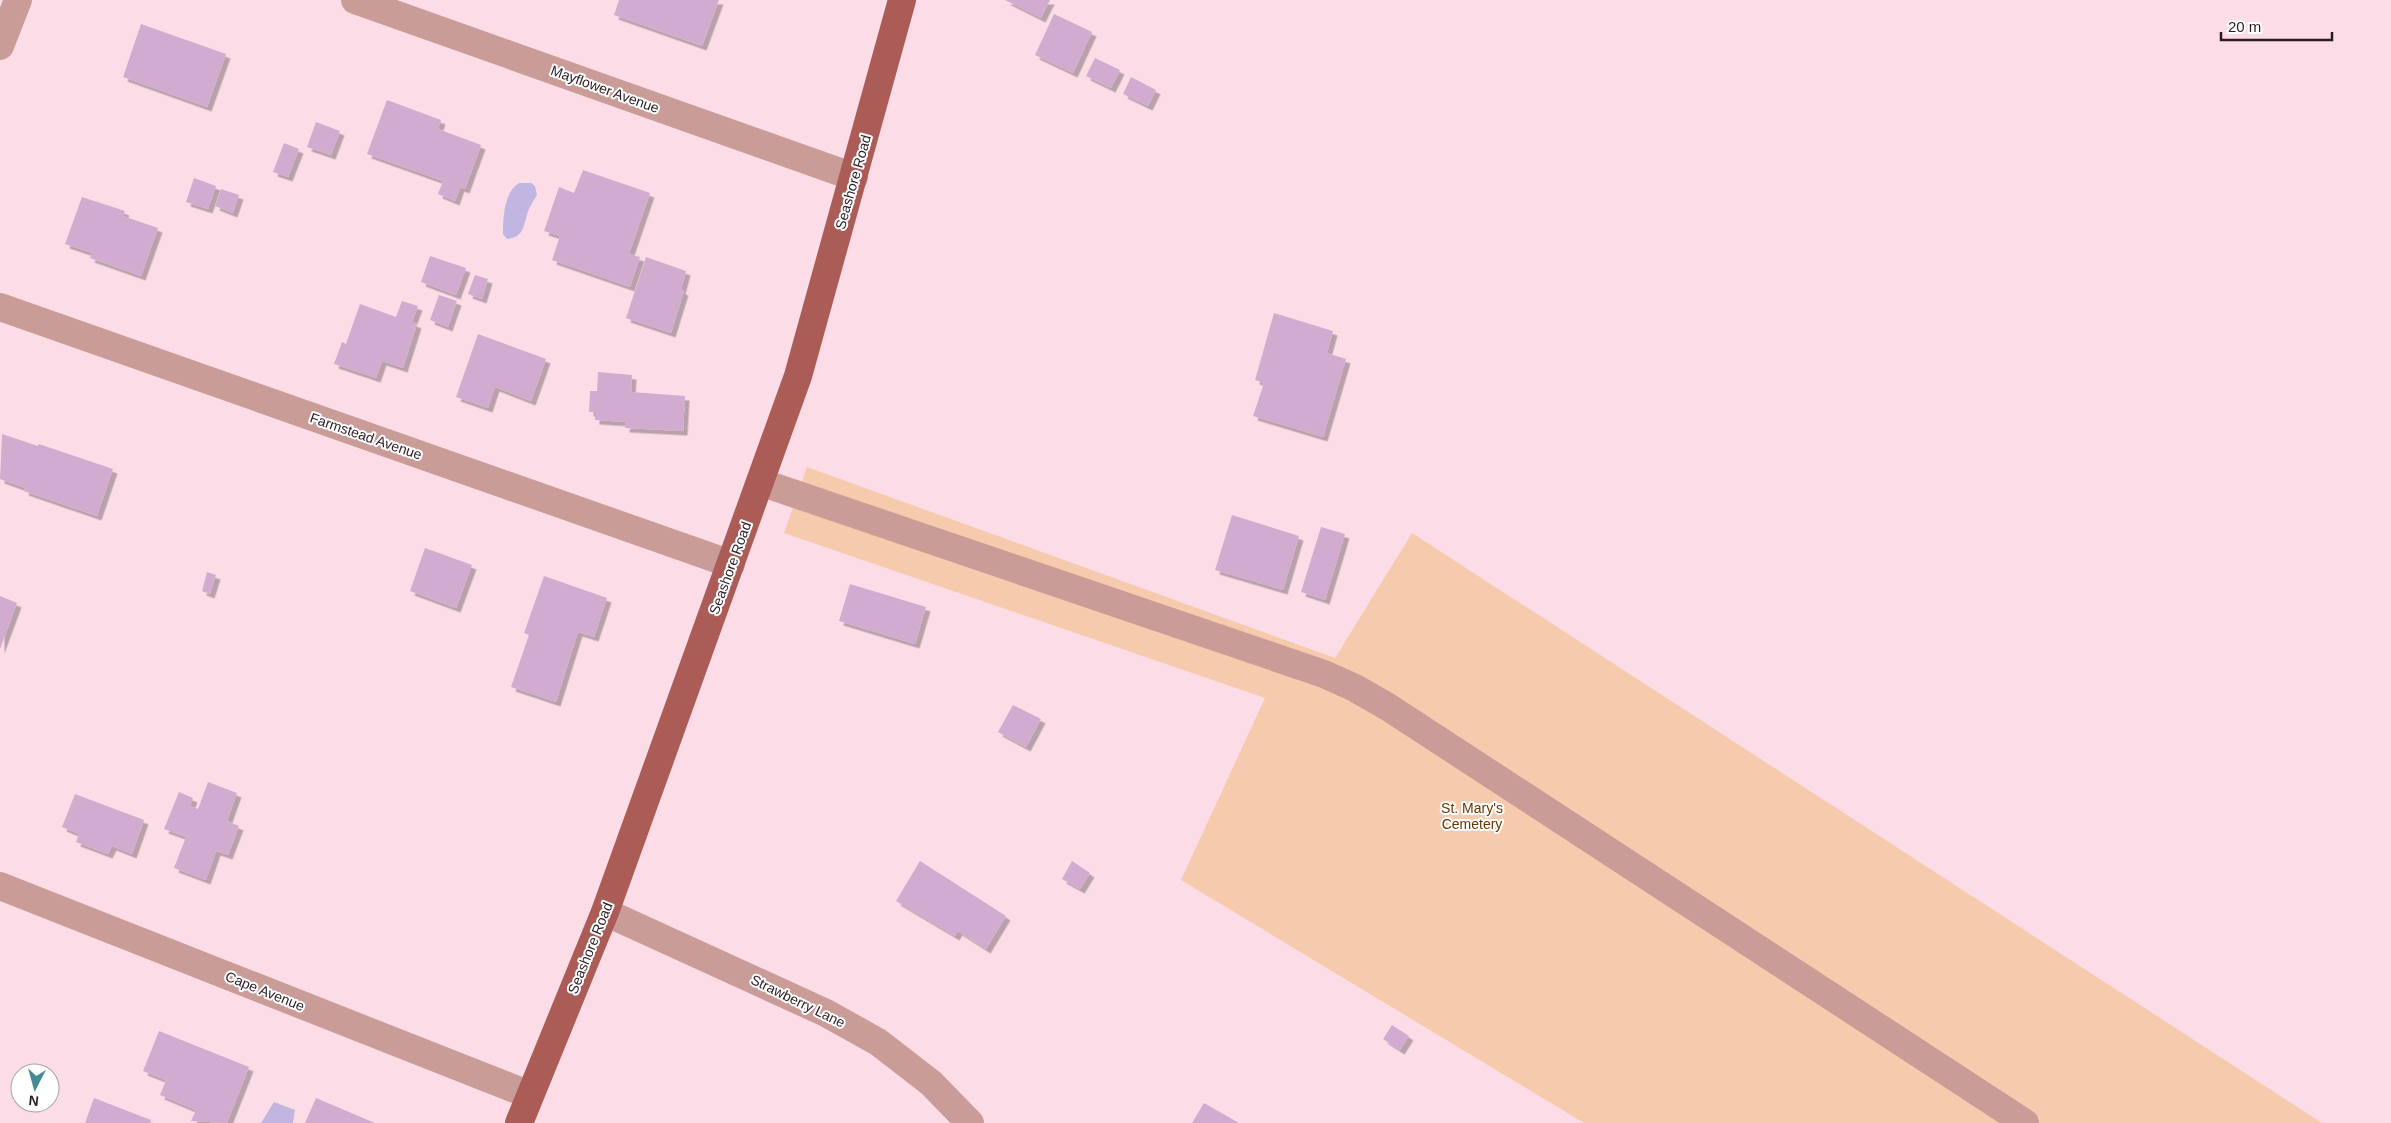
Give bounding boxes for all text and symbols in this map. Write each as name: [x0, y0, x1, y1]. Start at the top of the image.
scale bar: [2221, 10, 2332, 42]
text: 20 m: [2228, 18, 2261, 35]
street label: Mayflower Avenue: [549, 62, 662, 116]
street label: Seashore Road: [832, 133, 874, 231]
street label: Farmstead Avenue: [308, 409, 424, 463]
street label: Seashore Road: [706, 520, 754, 616]
park label: St. Mary's Cemetery: [1441, 800, 1503, 832]
street label: Seashore Road: [564, 900, 616, 996]
street label: Cape Avenue: [223, 968, 307, 1014]
street label: Strawberry Lane: [748, 971, 848, 1031]
north arrow: [10, 1063, 60, 1113]
text: N: [28, 1092, 40, 1109]

